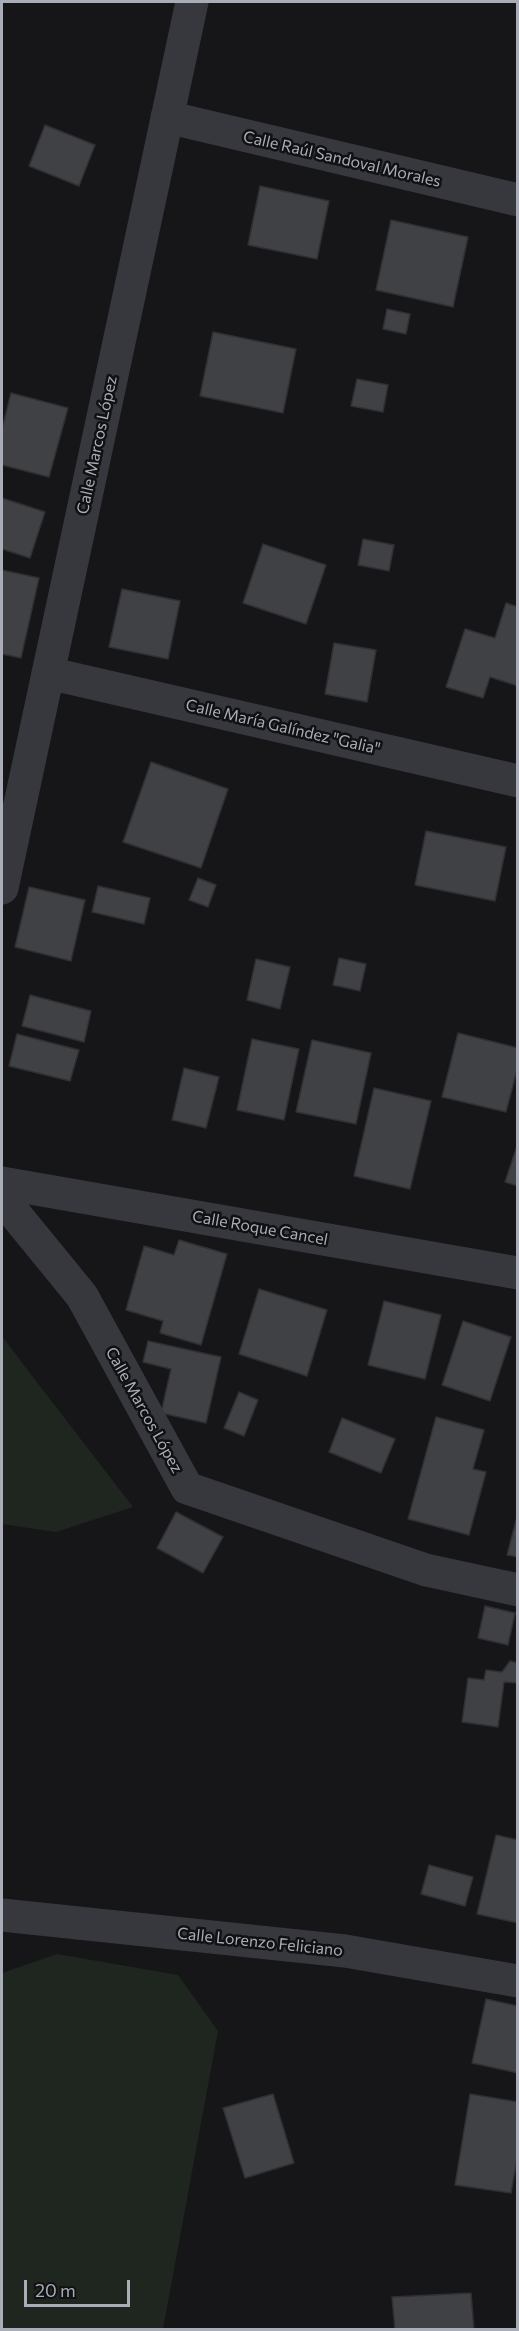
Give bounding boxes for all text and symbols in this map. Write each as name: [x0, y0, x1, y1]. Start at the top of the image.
street label: Calle Raúl Sandoval Morales: [241, 127, 443, 191]
street label: Calle Marcos López: [73, 374, 121, 516]
street label: Calle María Galíndez "Galia": [184, 695, 382, 759]
street label: Calle Roque Cancel: [191, 1207, 329, 1249]
street label: Calle Marcos López: [101, 1344, 187, 1476]
street label: Calle Lorenzo Feliciano: [176, 1924, 344, 1960]
scale bar: [27, 2268, 134, 2306]
text: 20 m: [35, 2279, 76, 2301]

